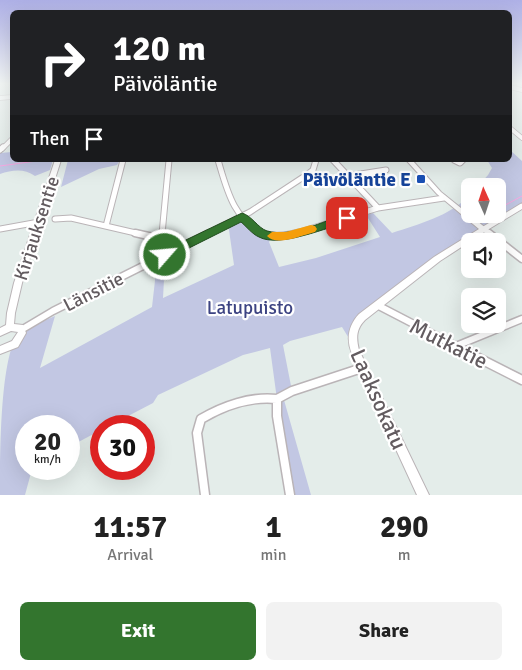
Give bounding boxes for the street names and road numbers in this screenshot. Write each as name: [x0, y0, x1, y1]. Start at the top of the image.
street label: Kirjauksentie: [9, 173, 65, 284]
street label: Länsitie: [59, 267, 128, 317]
street label: Mutkatie: [405, 312, 492, 375]
street label: Laaksokatu: [344, 345, 413, 454]

